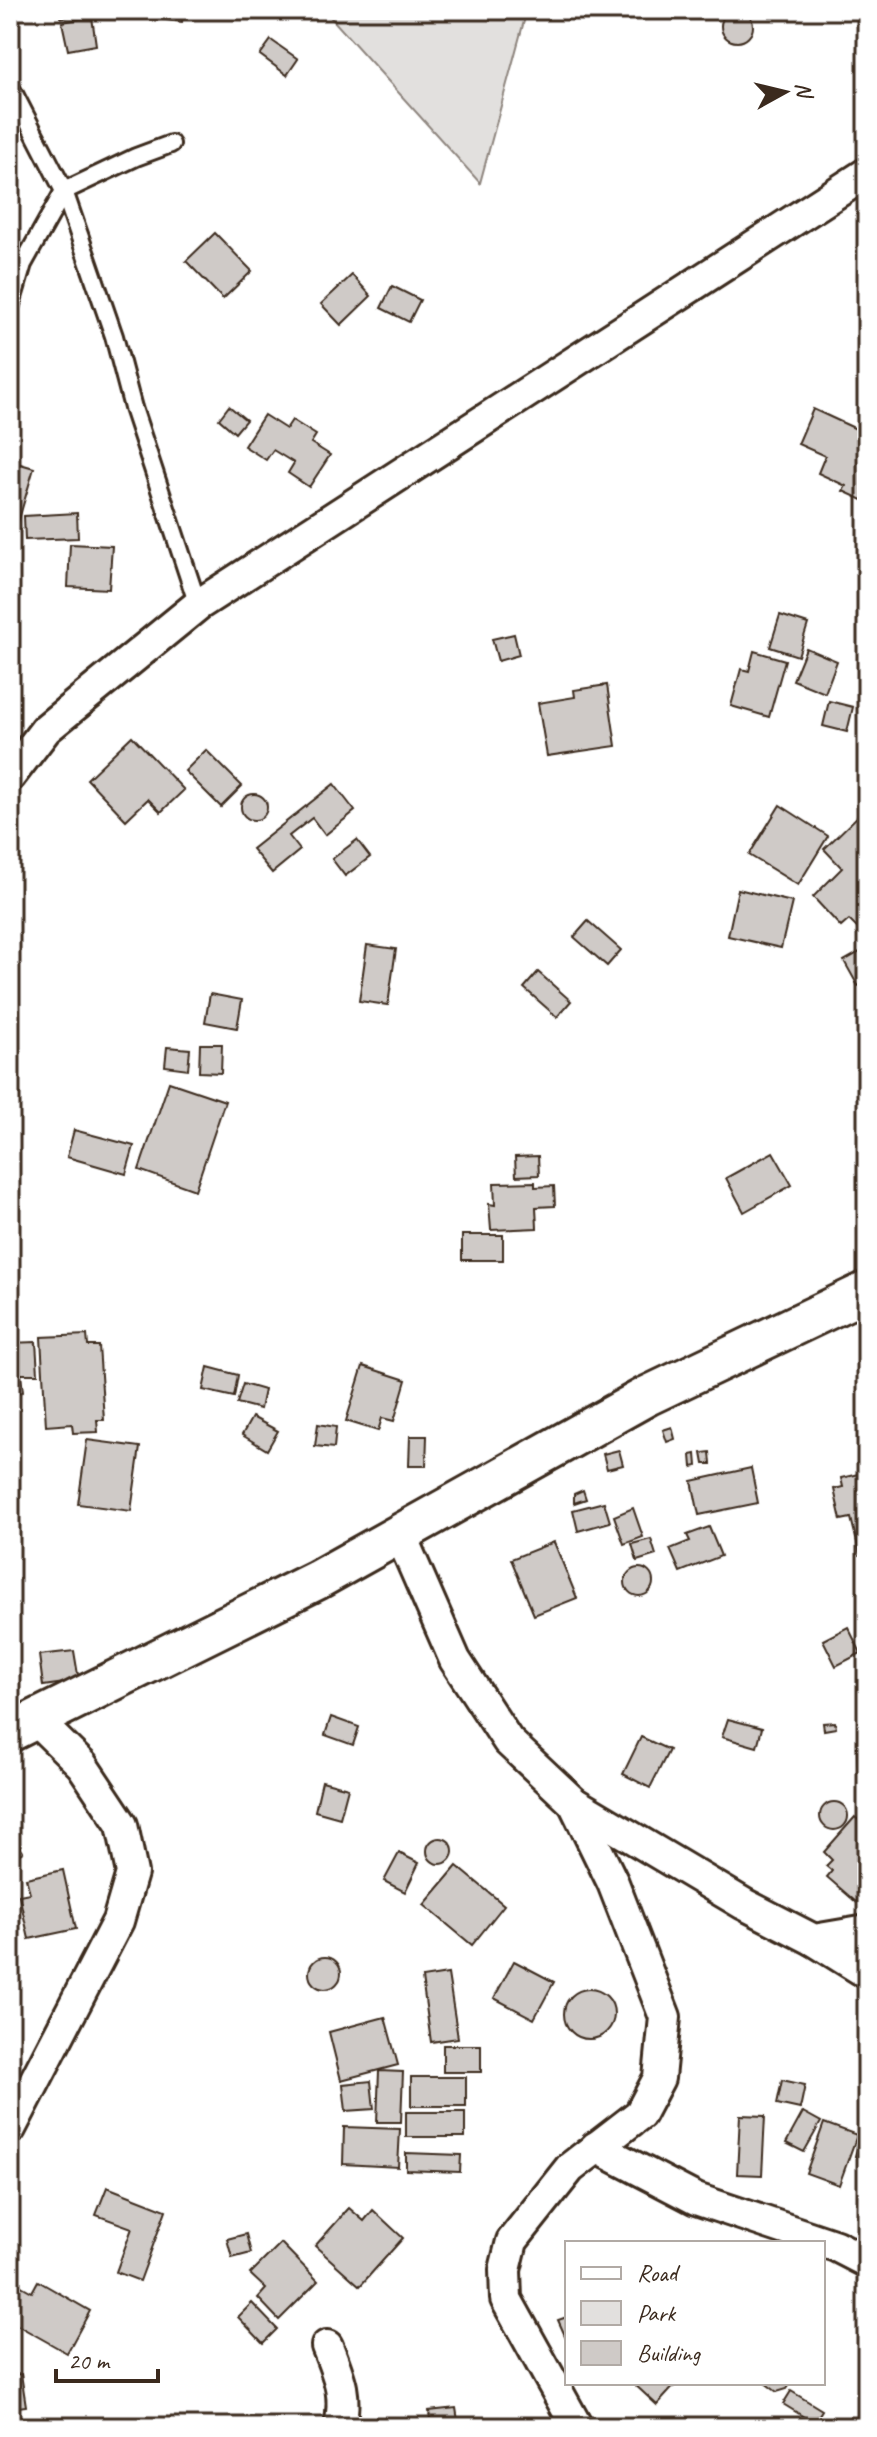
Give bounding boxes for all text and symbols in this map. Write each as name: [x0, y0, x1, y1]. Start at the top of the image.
north arrow: [745, 52, 825, 132]
text: N: [789, 81, 819, 101]
legend: [565, 2241, 825, 2385]
text: Road: [637, 2258, 681, 2288]
text: Park: [637, 2298, 677, 2328]
scale bar: [56, 2333, 158, 2383]
text: Building: [637, 2338, 702, 2368]
text: 20 m: [68, 2346, 111, 2376]

